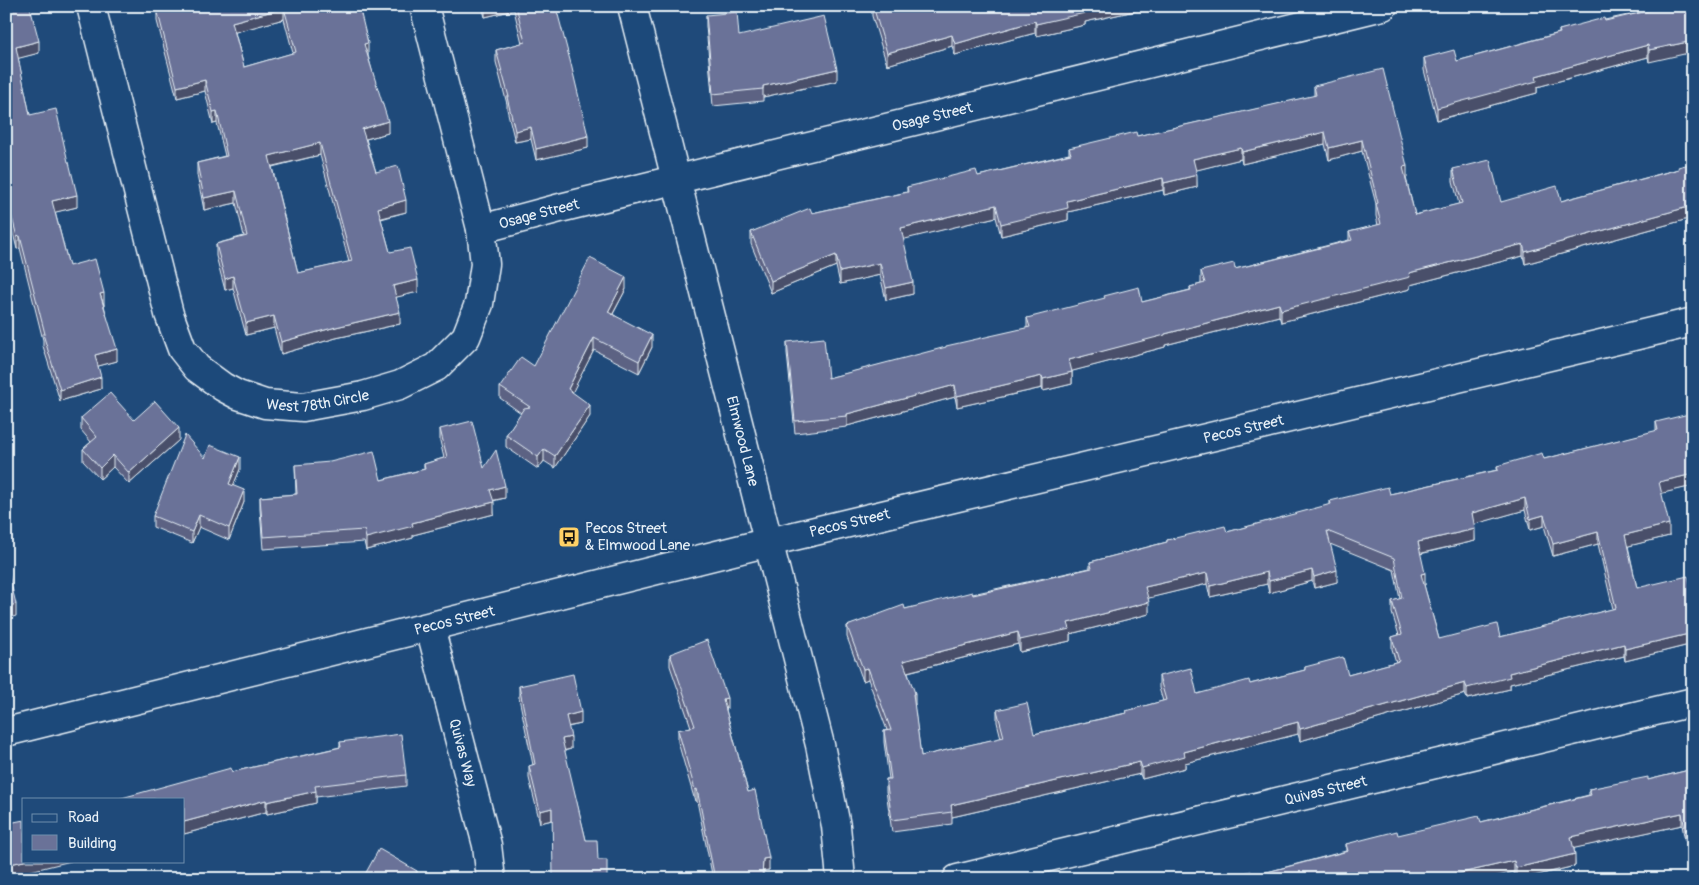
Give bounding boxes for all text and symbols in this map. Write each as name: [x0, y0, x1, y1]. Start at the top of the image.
street label: Osage Street: [890, 97, 975, 136]
street label: Osage Street: [497, 194, 582, 233]
street label: West 78th Circle: [265, 385, 372, 416]
street label: Elmwood Lane: [722, 394, 763, 489]
street label: Pecos Street: [1201, 410, 1286, 448]
street label: Pecos Street: [807, 504, 893, 542]
place label: Pecos Street & Elmwood Lane: [585, 519, 691, 555]
bus stop icon: Pecos Street & Elmwood Lane: [557, 525, 581, 549]
street label: Pecos Street: [412, 601, 497, 639]
street label: Quivas Way: [445, 717, 481, 790]
street label: Quivas Street: [1282, 771, 1370, 809]
legend: [22, 798, 185, 862]
text: Road: [68, 808, 99, 827]
text: Building: [68, 834, 116, 853]

